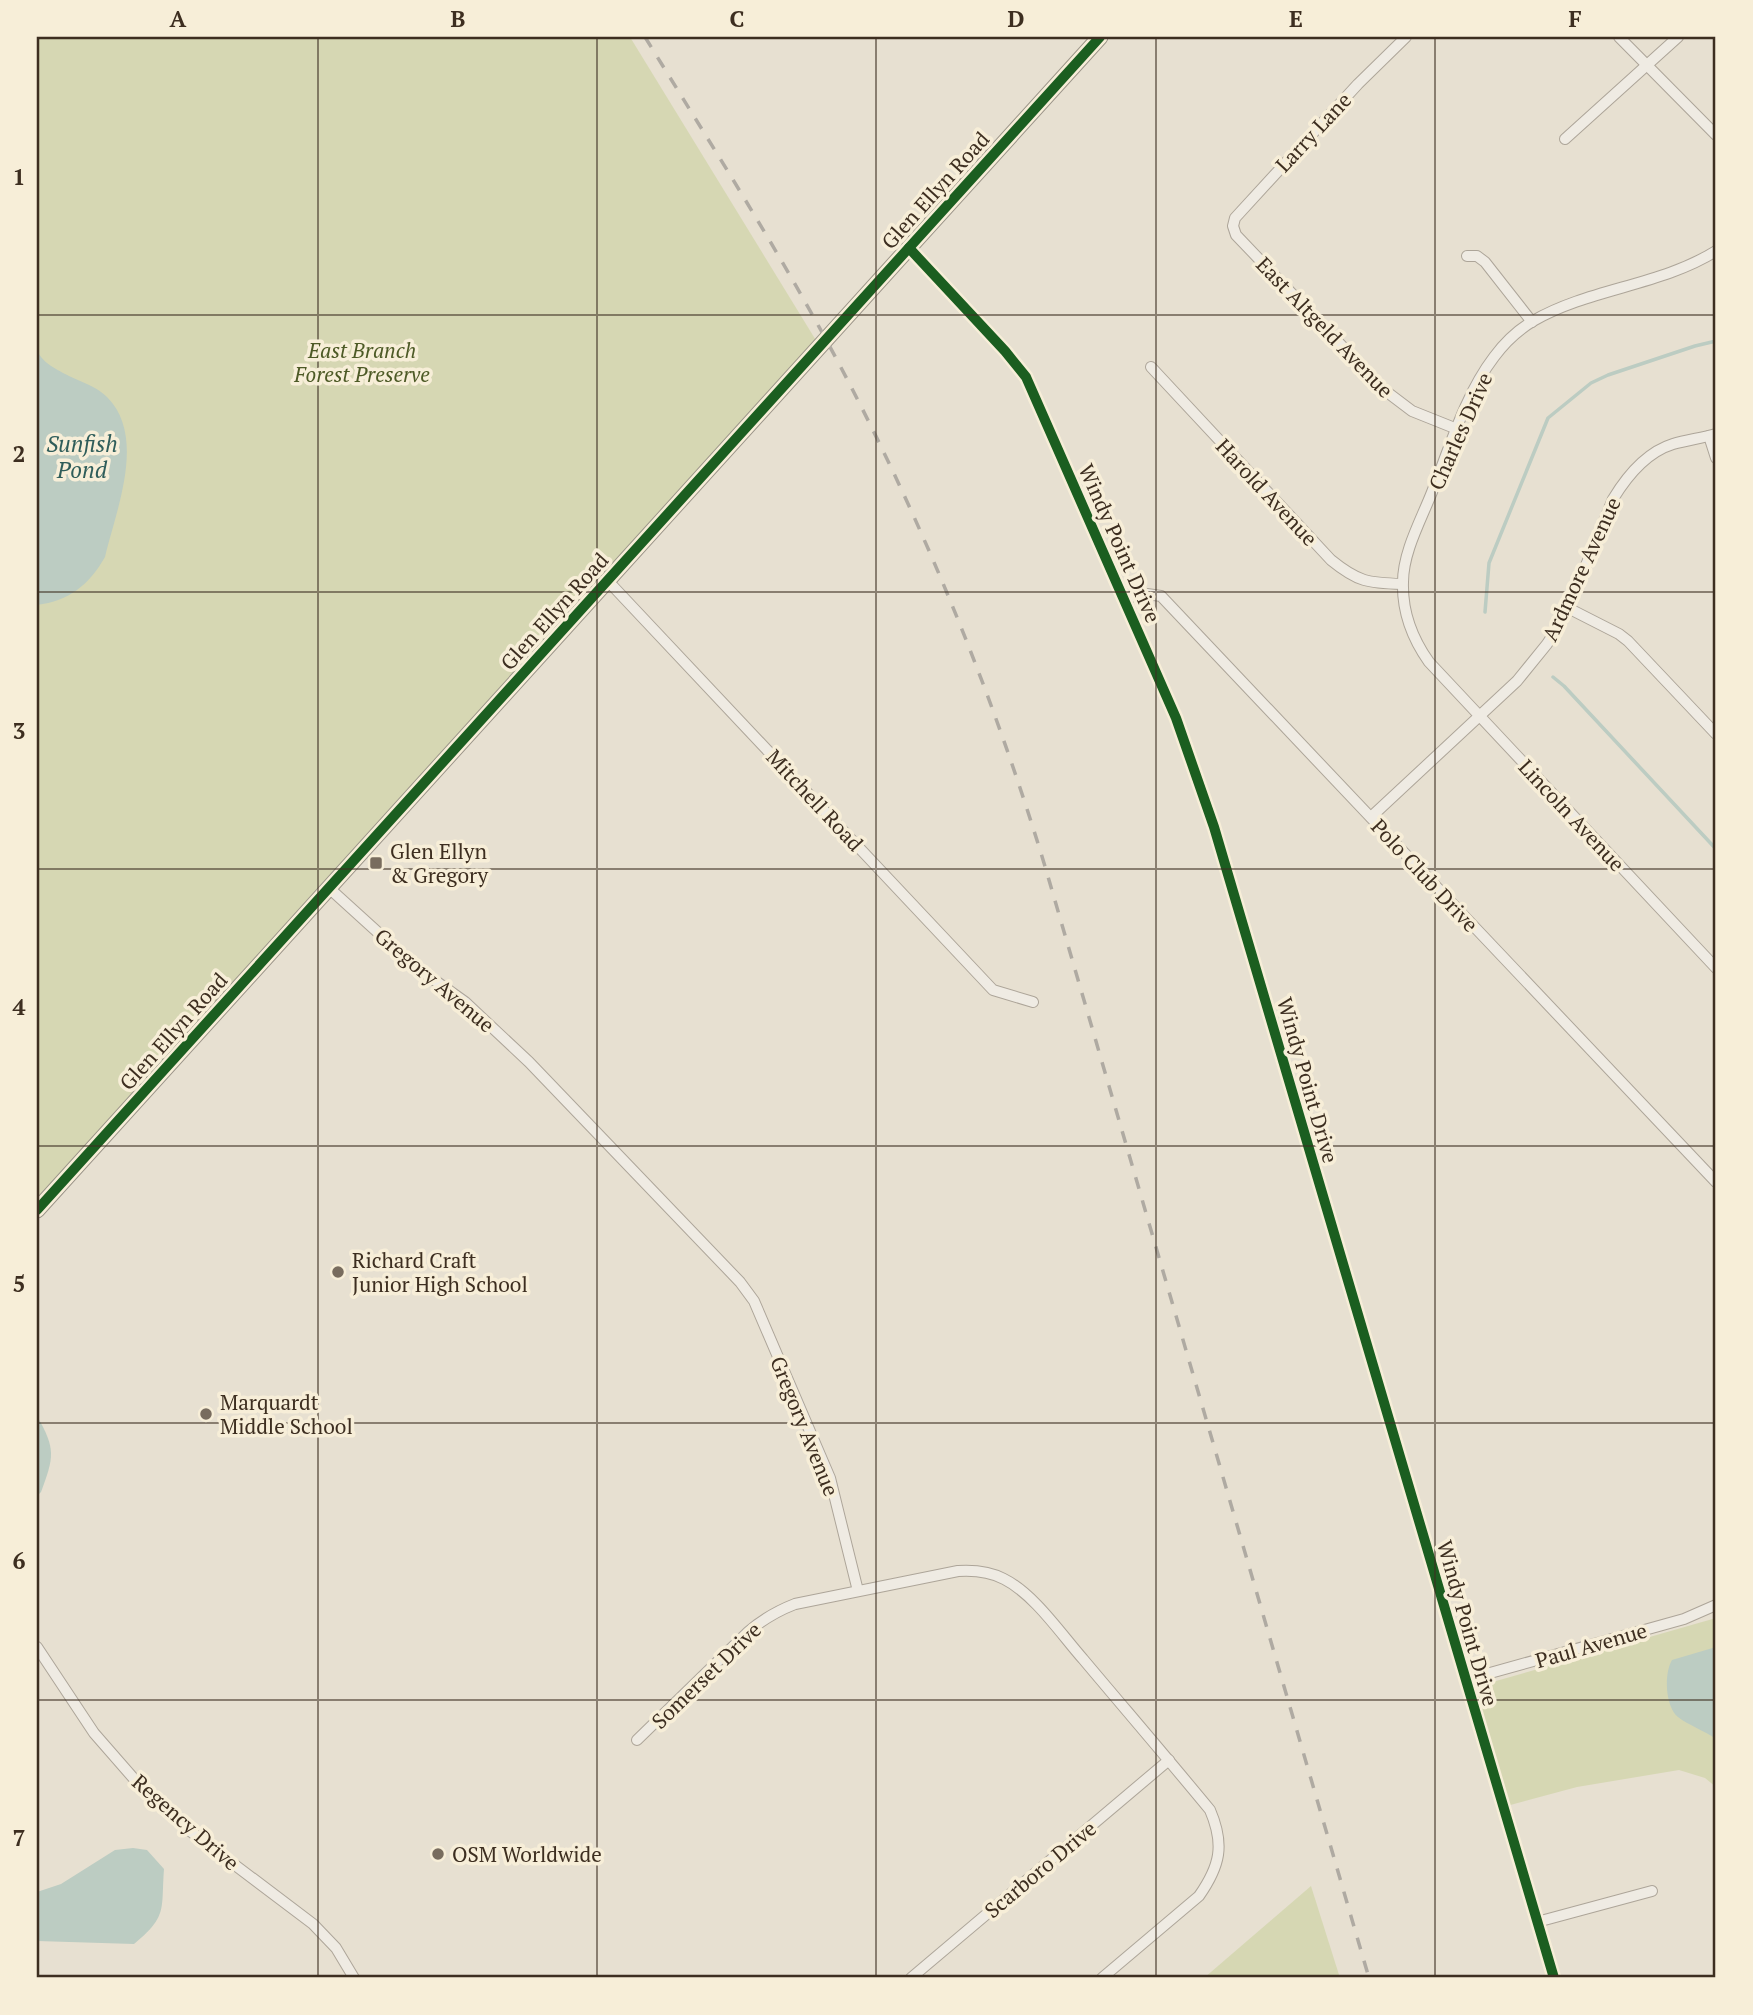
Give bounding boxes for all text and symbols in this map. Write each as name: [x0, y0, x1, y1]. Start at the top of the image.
text: A: [170, 3, 187, 34]
text: B: [451, 3, 466, 34]
text: C: [730, 3, 745, 34]
text: D: [1008, 3, 1025, 34]
text: E: [1289, 3, 1303, 34]
text: F: [1568, 3, 1582, 34]
street label: Larry Lane: [1269, 86, 1357, 178]
street label: Glen Ellyn Road: [875, 125, 995, 255]
text: 1: [13, 161, 26, 192]
street label: East Altgeld Avenue: [1250, 250, 1400, 404]
park label: East Branch Forest Preserve: [293, 336, 430, 388]
street label: Charles Drive: [1422, 368, 1498, 494]
water label: Sunfish Pond: [46, 428, 118, 485]
street label: Harold Avenue: [1210, 432, 1324, 552]
text: 2: [13, 438, 26, 469]
street label: Windy Point Drive: [1072, 459, 1168, 627]
street label: Ardmore Avenue: [1535, 492, 1627, 646]
street label: Glen Ellyn Road: [494, 546, 614, 676]
text: 3: [13, 715, 26, 746]
street label: Mitchell Road: [761, 743, 870, 857]
street label: Lincoln Avenue: [1513, 753, 1631, 877]
street label: Polo Club Drive: [1365, 812, 1485, 938]
place label: Glen Ellyn & Gregory: [390, 837, 489, 889]
marker: Glen Ellyn & Gregory: [368, 855, 384, 871]
street label: Gregory Avenue: [369, 922, 501, 1038]
street label: Glen Ellyn Road: [113, 966, 233, 1096]
text: 4: [13, 991, 26, 1022]
street label: Windy Point Drive: [1271, 994, 1345, 1166]
place label: Richard Craft Junior High School: [352, 1246, 528, 1298]
marker: Richard Craft Junior High School: [330, 1264, 346, 1280]
text: 5: [13, 1268, 26, 1299]
street label: Gregory Avenue: [764, 1352, 846, 1500]
place label: Marquardt Middle School: [220, 1388, 353, 1440]
marker: Marquardt Middle School: [198, 1406, 214, 1422]
street label: Windy Point Drive: [1431, 1537, 1505, 1709]
text: 6: [13, 1545, 26, 1576]
street label: Somerset Drive: [645, 1616, 767, 1734]
street label: Paul Avenue: [1532, 1616, 1650, 1674]
street label: Regency Drive: [127, 1768, 245, 1876]
street label: Scarboro Drive: [978, 1814, 1102, 1924]
text: 7: [13, 1822, 26, 1853]
place label: OSM Worldwide: [452, 1840, 602, 1868]
marker: OSM Worldwide: [430, 1846, 446, 1862]

